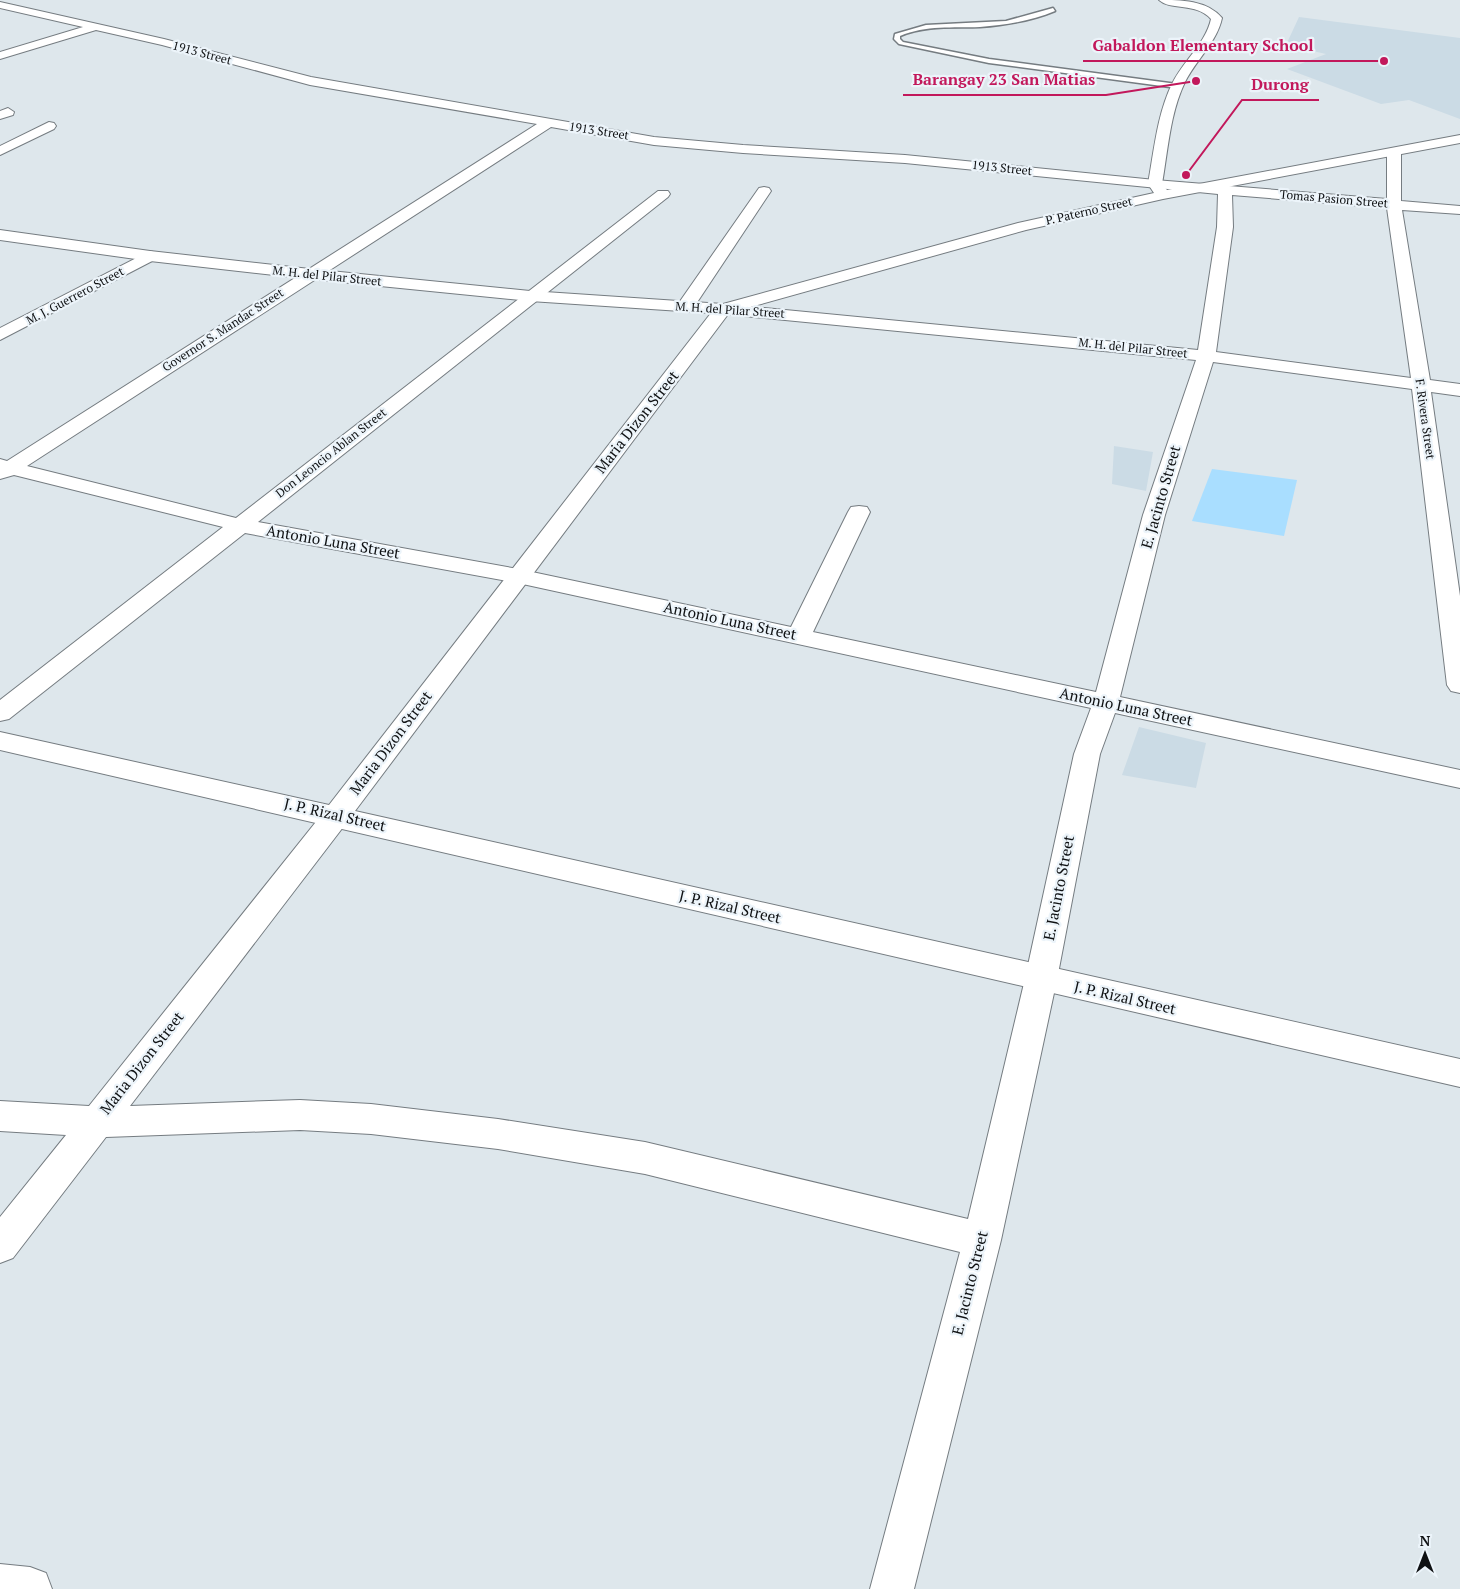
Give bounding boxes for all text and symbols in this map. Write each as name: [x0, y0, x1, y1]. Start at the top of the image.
callout: Gabaldon Elementary School: [1083, 30, 1324, 61]
text: Gabaldon Elementary School: [1092, 34, 1314, 56]
street label: 1913 Street: [171, 37, 234, 68]
callout: Barangay 23 San Matias: [903, 64, 1106, 95]
text: Barangay 23 San Matias: [913, 68, 1095, 90]
callout: Durong: [1242, 69, 1319, 100]
text: Durong: [1251, 73, 1310, 95]
street label: 1913 Street: [568, 118, 631, 143]
street label: 1913 Street: [971, 157, 1033, 178]
street label: Tomas Pasion Street: [1279, 186, 1389, 211]
street label: P. Paterno Street: [1044, 193, 1134, 228]
street label: M. H. del Pilar Street: [272, 262, 383, 289]
street label: M. J. Guerrero Street: [23, 263, 127, 328]
street label: Governor S. Mandac Street: [159, 284, 287, 374]
street label: M. H. del Pilar Street: [675, 298, 786, 321]
street label: M. H. del Pilar Street: [1078, 334, 1189, 361]
street label: Maria Dizon Street: [590, 366, 683, 477]
street label: F. Rivera Street: [1412, 378, 1439, 461]
street label: Don Leoncio Ablan Street: [272, 404, 390, 501]
street label: E. Jacinto Street: [1136, 442, 1184, 551]
street label: Antonio Luna Street: [265, 519, 402, 563]
street label: Antonio Luna Street: [662, 596, 799, 644]
street label: Antonio Luna Street: [1058, 682, 1195, 730]
street label: Maria Dizon Street: [345, 686, 436, 798]
street label: J. P. Rizal Street: [282, 793, 388, 836]
street label: E. Jacinto Street: [1038, 833, 1078, 942]
street label: J. P. Rizal Street: [677, 885, 783, 928]
street label: J. P. Rizal Street: [1072, 976, 1178, 1019]
street label: Maria Dizon Street: [95, 1007, 188, 1118]
street label: E. Jacinto Street: [946, 1228, 992, 1337]
north arrow: [1400, 1529, 1450, 1579]
text: N: [1420, 1531, 1431, 1550]

